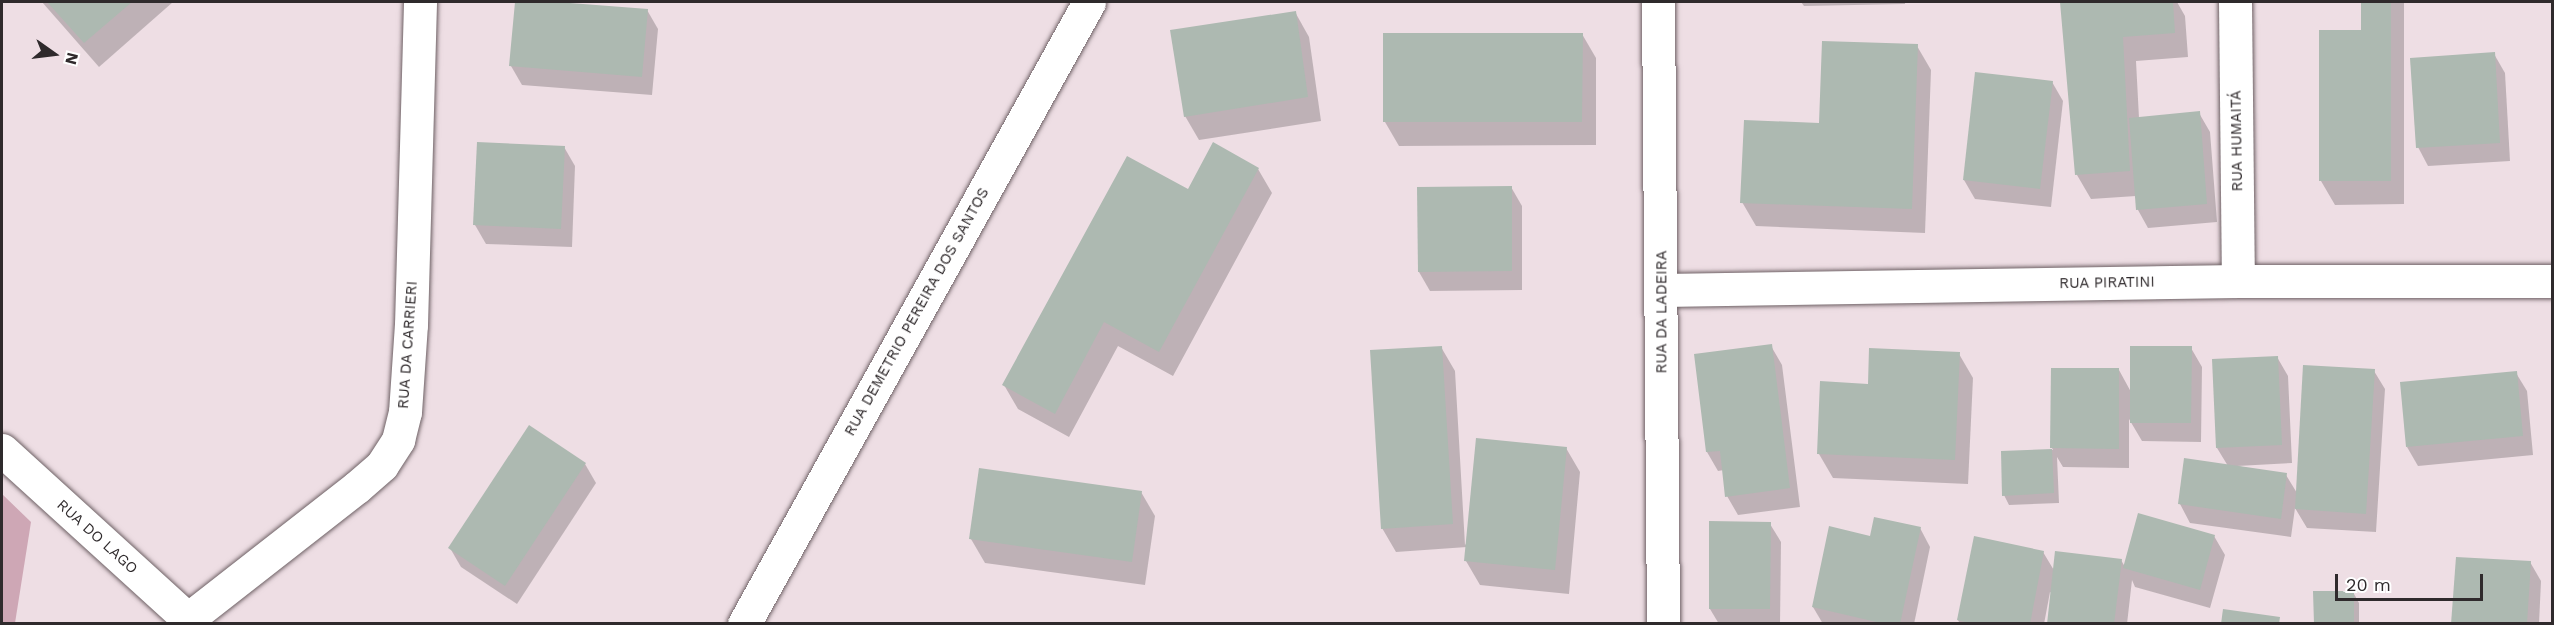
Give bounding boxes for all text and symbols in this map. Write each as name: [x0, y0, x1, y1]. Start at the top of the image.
north arrow: [24, 24, 84, 84]
text: N: [61, 50, 83, 67]
street label: RUA HUMAITÁ: [2227, 90, 2247, 192]
street label: RUA DEMETRIO PEREIRA DOS SANTOS: [841, 184, 993, 440]
street label: RUA DA LADEIRA: [1653, 250, 1671, 374]
street label: RUA PIRATINI: [2059, 273, 2155, 293]
street label: RUA DA CARRIERI: [395, 280, 421, 410]
street label: RUA DO LAGO: [53, 496, 141, 578]
scale bar: [2338, 562, 2486, 600]
text: 20 m: [2346, 574, 2391, 595]

